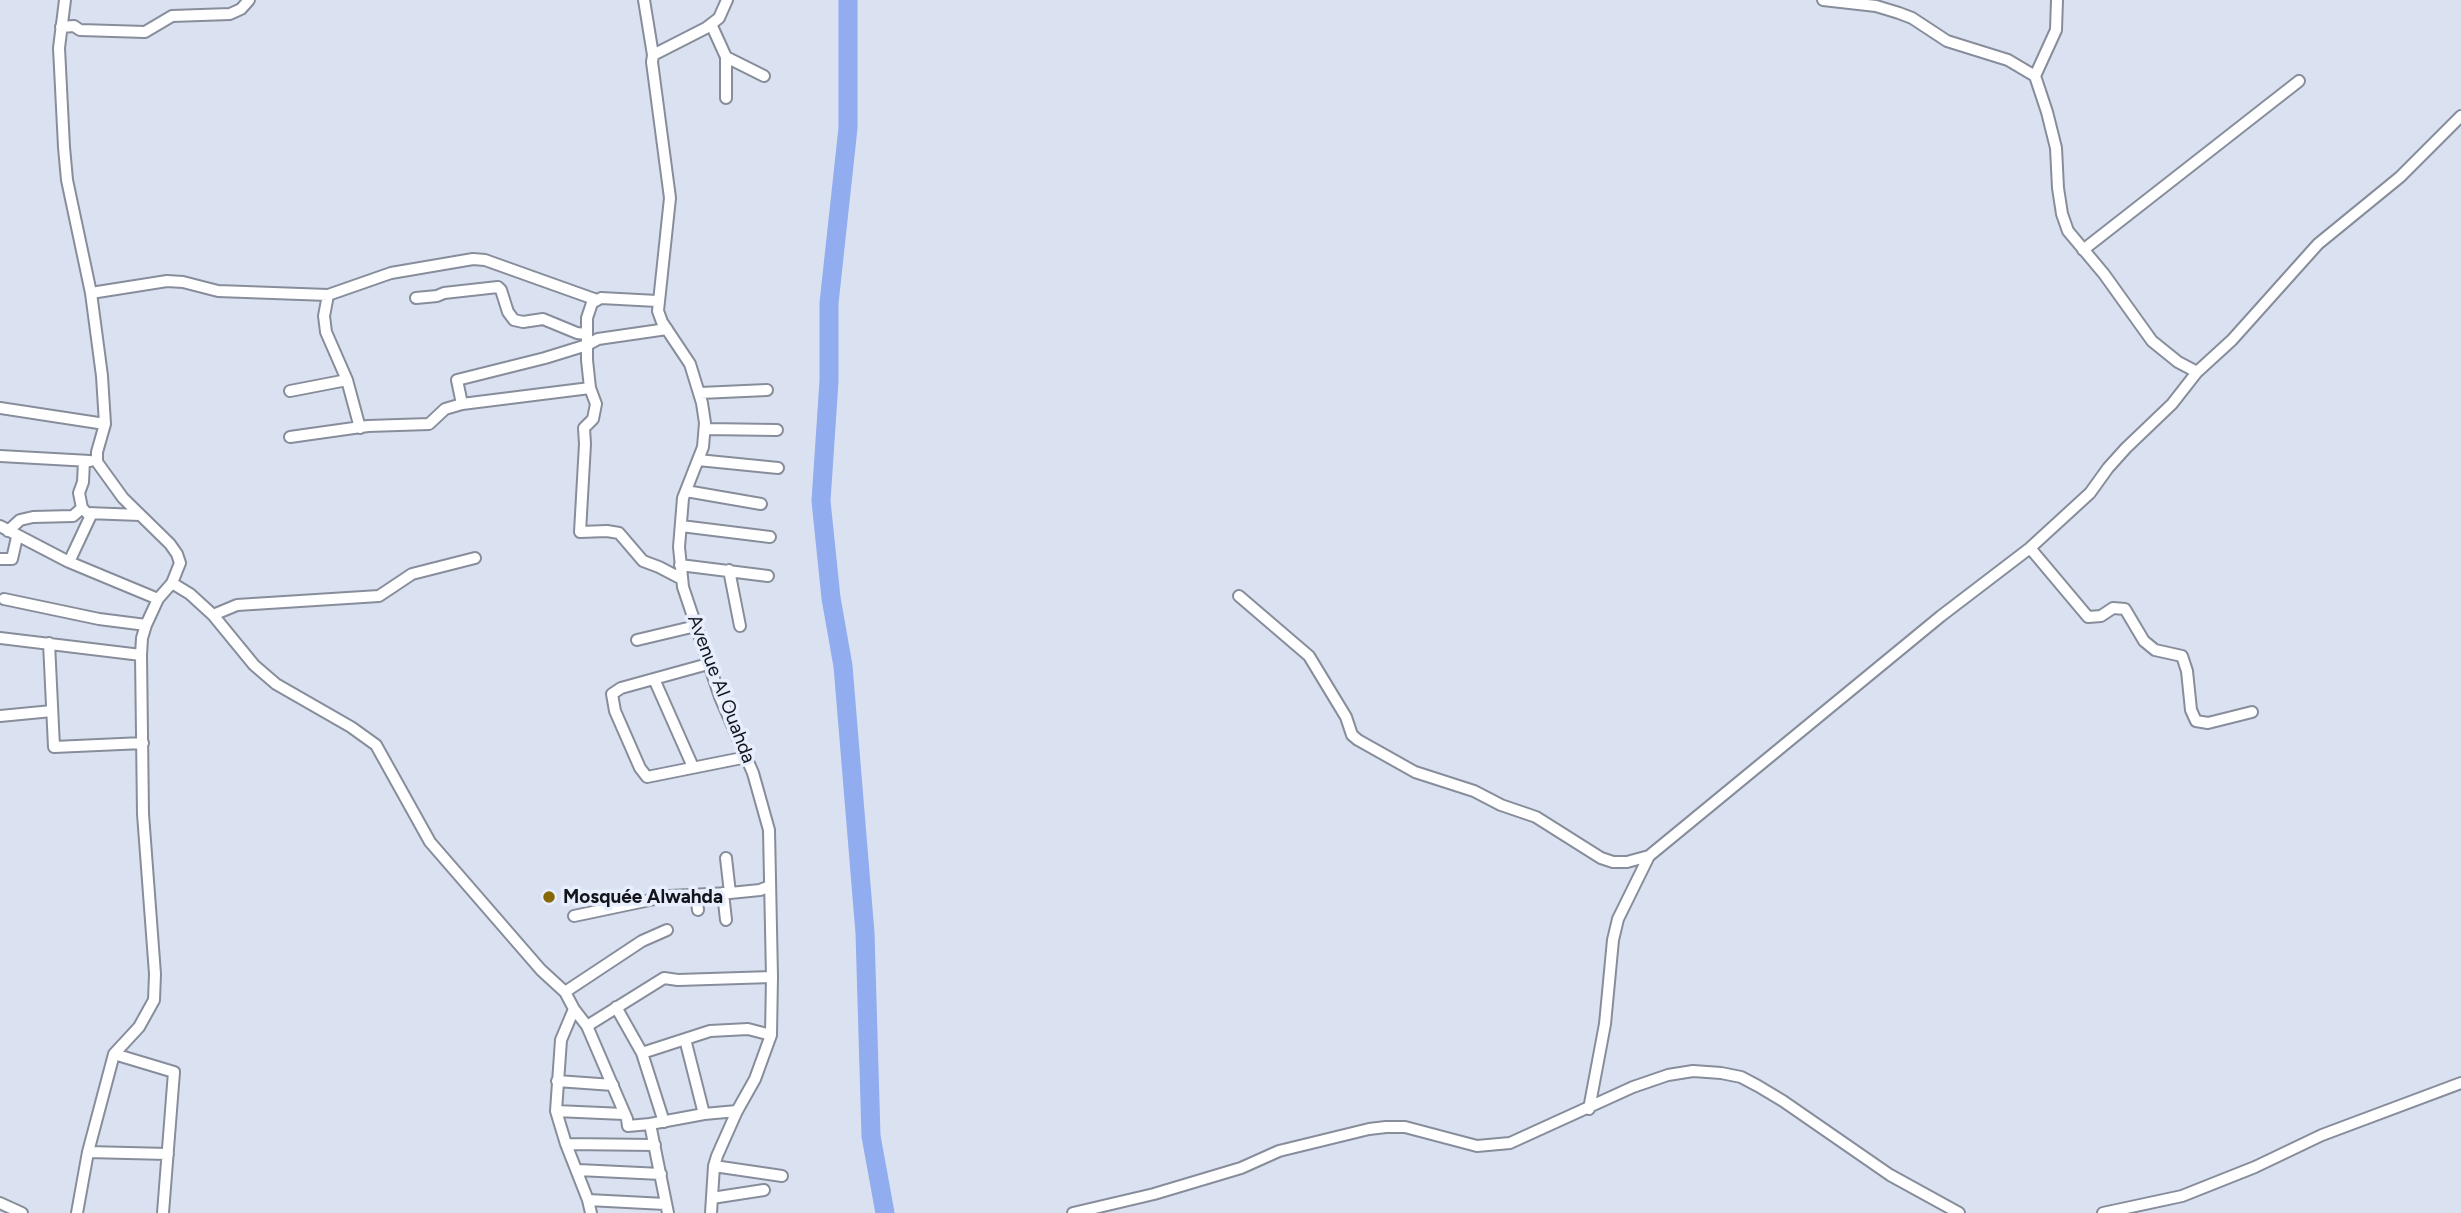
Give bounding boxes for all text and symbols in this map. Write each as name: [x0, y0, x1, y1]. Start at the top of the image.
street label: Avenue Al Ouahda: [682, 612, 760, 766]
place label: Mosquée Alwahda: [563, 886, 723, 908]
marker: Mosquée Alwahda: [541, 889, 557, 905]

